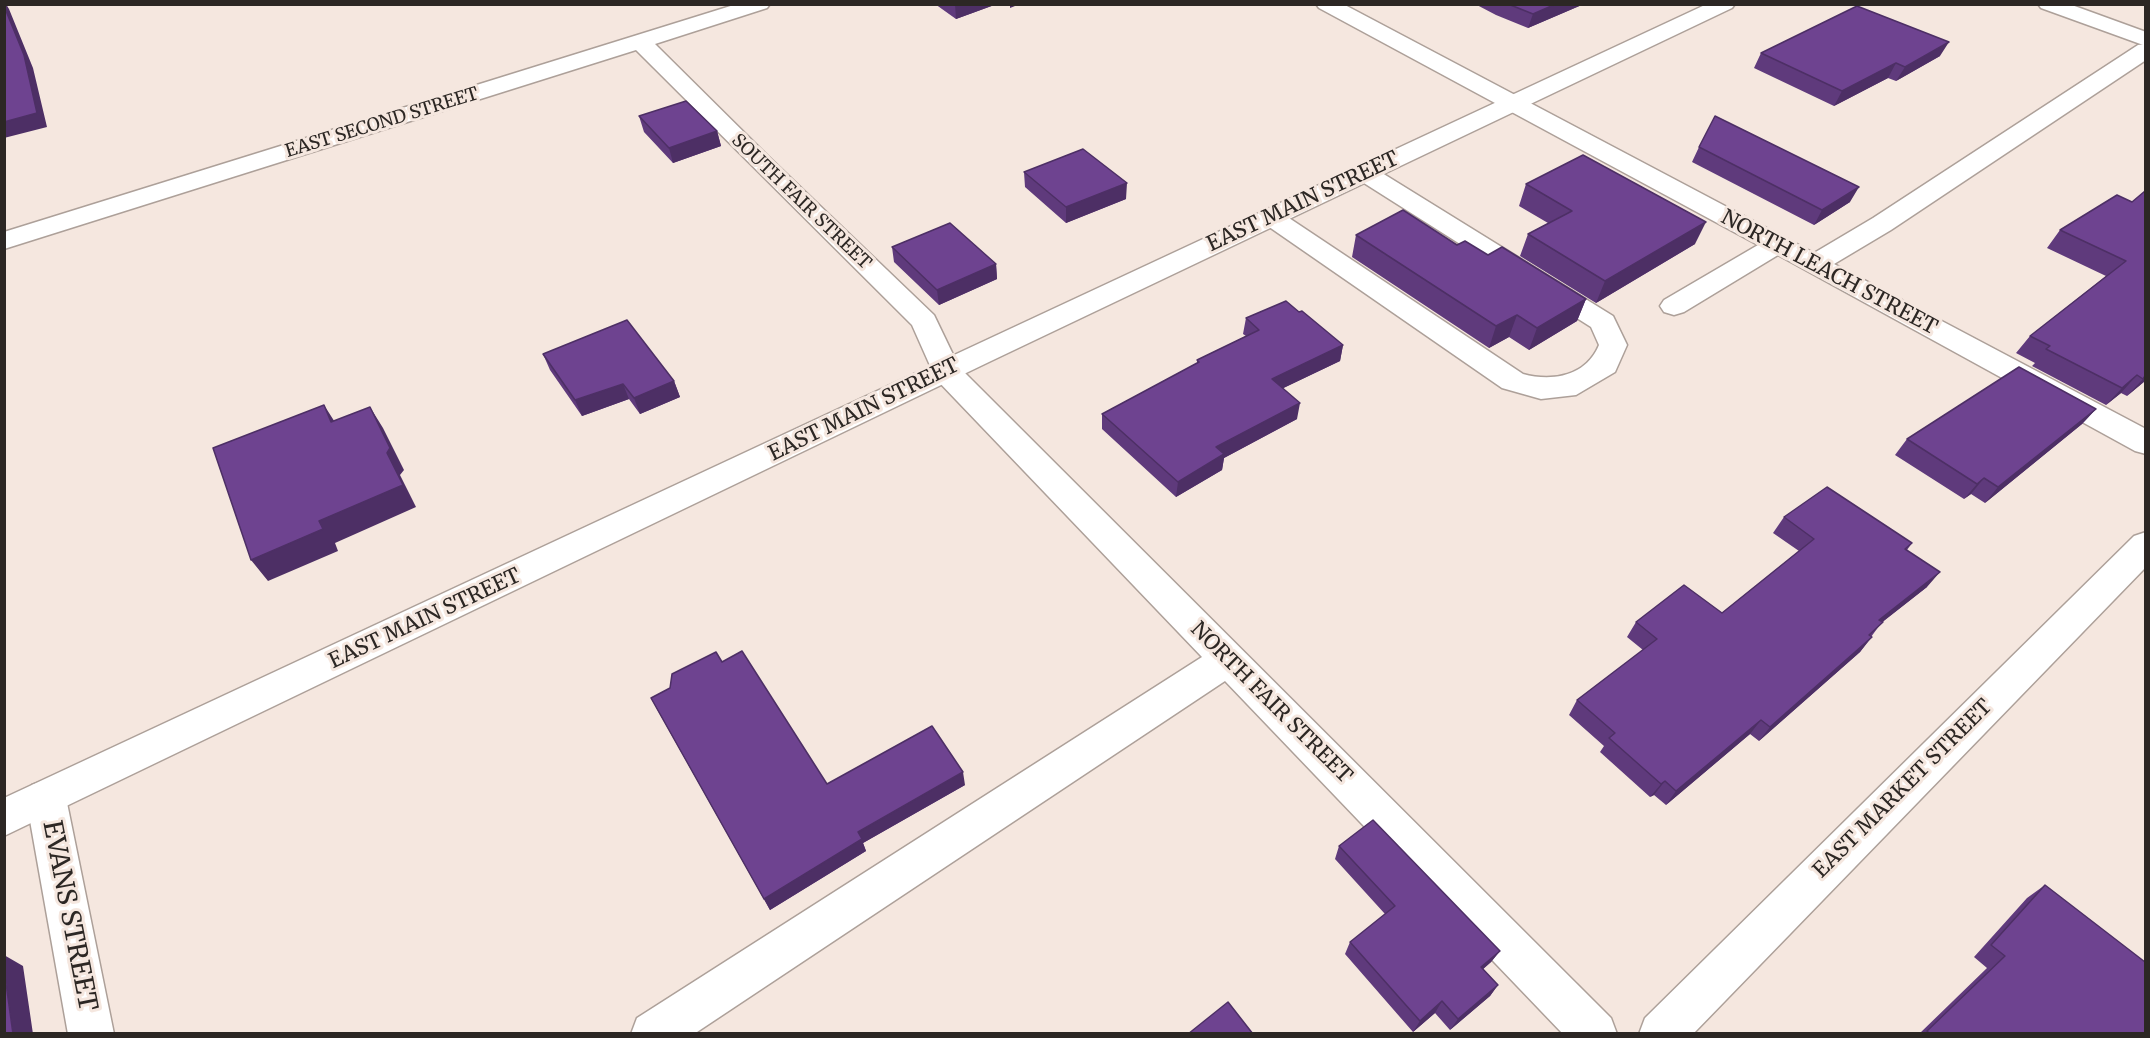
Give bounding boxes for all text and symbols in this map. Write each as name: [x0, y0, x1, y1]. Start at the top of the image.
street label: EAST SECOND STREET: [283, 83, 481, 163]
street label: SOUTH FAIR STREET: [727, 130, 875, 274]
street label: EAST MAIN STREET: [1203, 147, 1403, 257]
street label: NORTH LEACH STREET: [1717, 205, 1941, 341]
street label: EAST MAIN STREET: [765, 353, 963, 467]
street label: EAST MAIN STREET: [325, 564, 525, 674]
street label: NORTH FAIR STREET: [1185, 617, 1357, 789]
street label: EAST MARKET STREET: [1809, 695, 1997, 883]
street label: EVANS STREET: [35, 818, 103, 1014]

